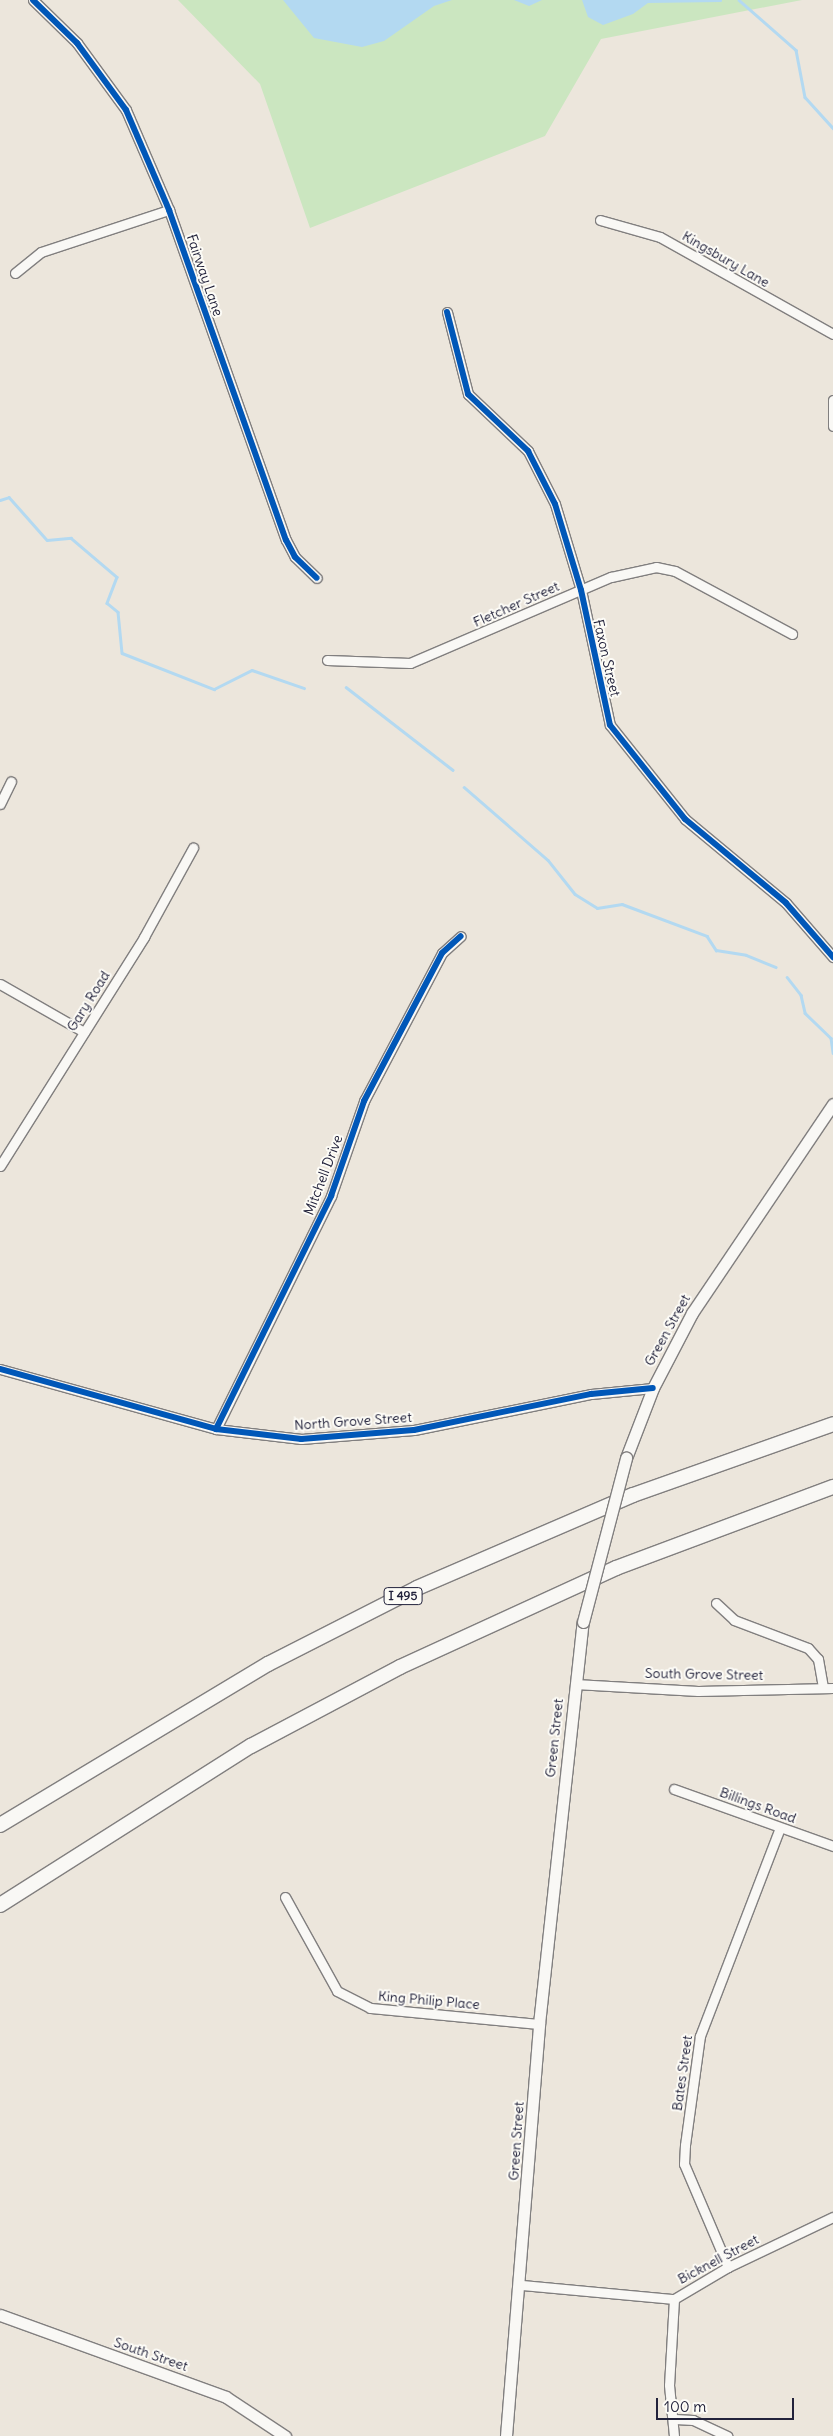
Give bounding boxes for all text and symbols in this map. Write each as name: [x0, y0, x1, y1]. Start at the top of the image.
street label: Kingsbury Lane: [679, 227, 773, 291]
street label: Fairway Lane: [183, 232, 227, 318]
street label: Fletcher Street: [470, 578, 562, 630]
street label: Faxon Street: [590, 618, 624, 698]
street label: Gary Road: [63, 968, 113, 1034]
street label: Mitchell Drive: [300, 1132, 346, 1218]
street label: Green Street: [640, 1291, 694, 1369]
street label: North Grove Street: [294, 1409, 412, 1433]
road number: I 495: [383, 1586, 423, 1605]
street label: South Grove Street: [645, 1665, 763, 1683]
street label: Green Street: [542, 1698, 566, 1778]
street label: Billings Road: [717, 1783, 799, 1827]
street label: King Philip Place: [377, 1987, 481, 2013]
street label: Bates Street: [668, 2034, 696, 2112]
street label: Green Street: [505, 2101, 527, 2181]
street label: Bicknell Street: [675, 2231, 761, 2287]
street label: South Street: [112, 2333, 190, 2375]
scale bar: [658, 2388, 796, 2420]
text: 100 m: [664, 2397, 706, 2416]

